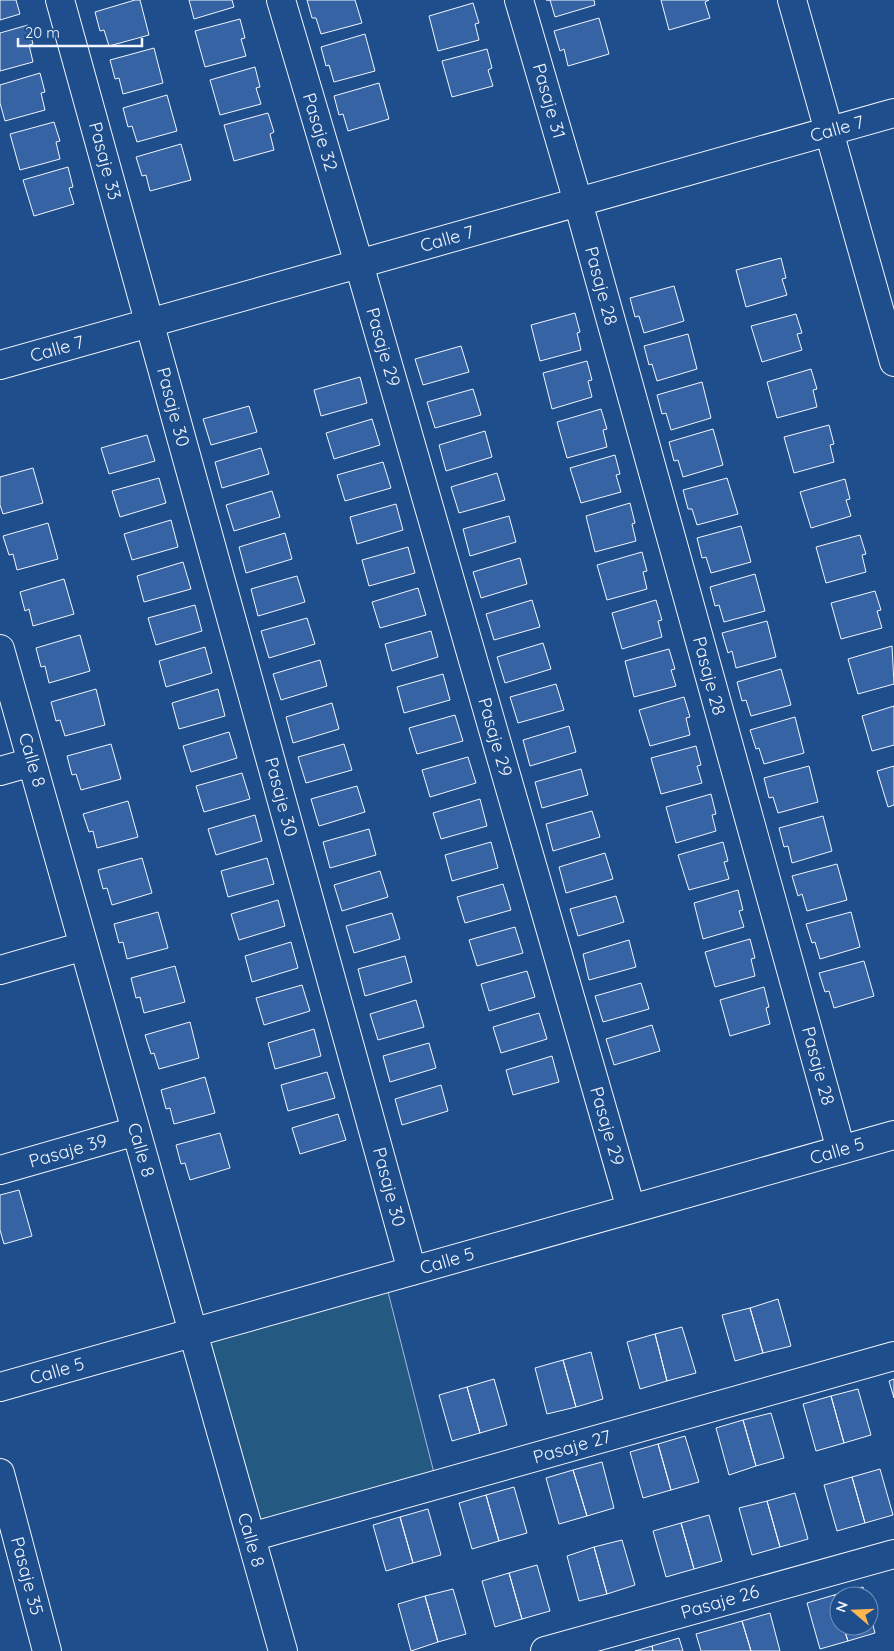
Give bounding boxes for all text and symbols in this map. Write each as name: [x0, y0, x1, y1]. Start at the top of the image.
scale bar: [18, 15, 141, 47]
text: 20 m: [25, 23, 60, 42]
street label: Pasaje 31: [528, 61, 571, 141]
street label: Pasaje 32: [298, 90, 343, 174]
street label: Calle 7: [807, 110, 867, 147]
street label: Pasaje 33: [84, 119, 127, 202]
street label: Calle 7: [417, 220, 477, 257]
street label: Pasaje 28: [580, 244, 623, 328]
street label: Pasaje 29: [361, 305, 406, 389]
street label: Calle 7: [27, 330, 87, 367]
street label: Pasaje 30: [152, 365, 195, 449]
street label: Pasaje 28: [688, 634, 731, 718]
street label: Pasaje 29: [473, 695, 518, 779]
street label: Calle 8: [14, 730, 51, 790]
street label: Pasaje 30: [260, 755, 303, 839]
street label: Pasaje 28: [797, 1024, 840, 1108]
street label: Pasaje 29: [585, 1084, 630, 1168]
street label: Calle 8: [123, 1120, 160, 1180]
street label: Pasaje 39: [26, 1128, 110, 1173]
street label: Calle 5: [807, 1132, 867, 1169]
street label: Pasaje 30: [368, 1145, 411, 1229]
street label: Calle 5: [417, 1242, 477, 1279]
street label: Calle 5: [27, 1352, 87, 1389]
street label: Pasaje 27: [530, 1424, 613, 1469]
street label: Calle 8: [233, 1510, 270, 1570]
street label: Pasaje 35: [6, 1534, 49, 1618]
street label: Pasaje 26: [678, 1579, 762, 1624]
north arrow: [829, 1586, 879, 1636]
text: N: [832, 1599, 852, 1615]

